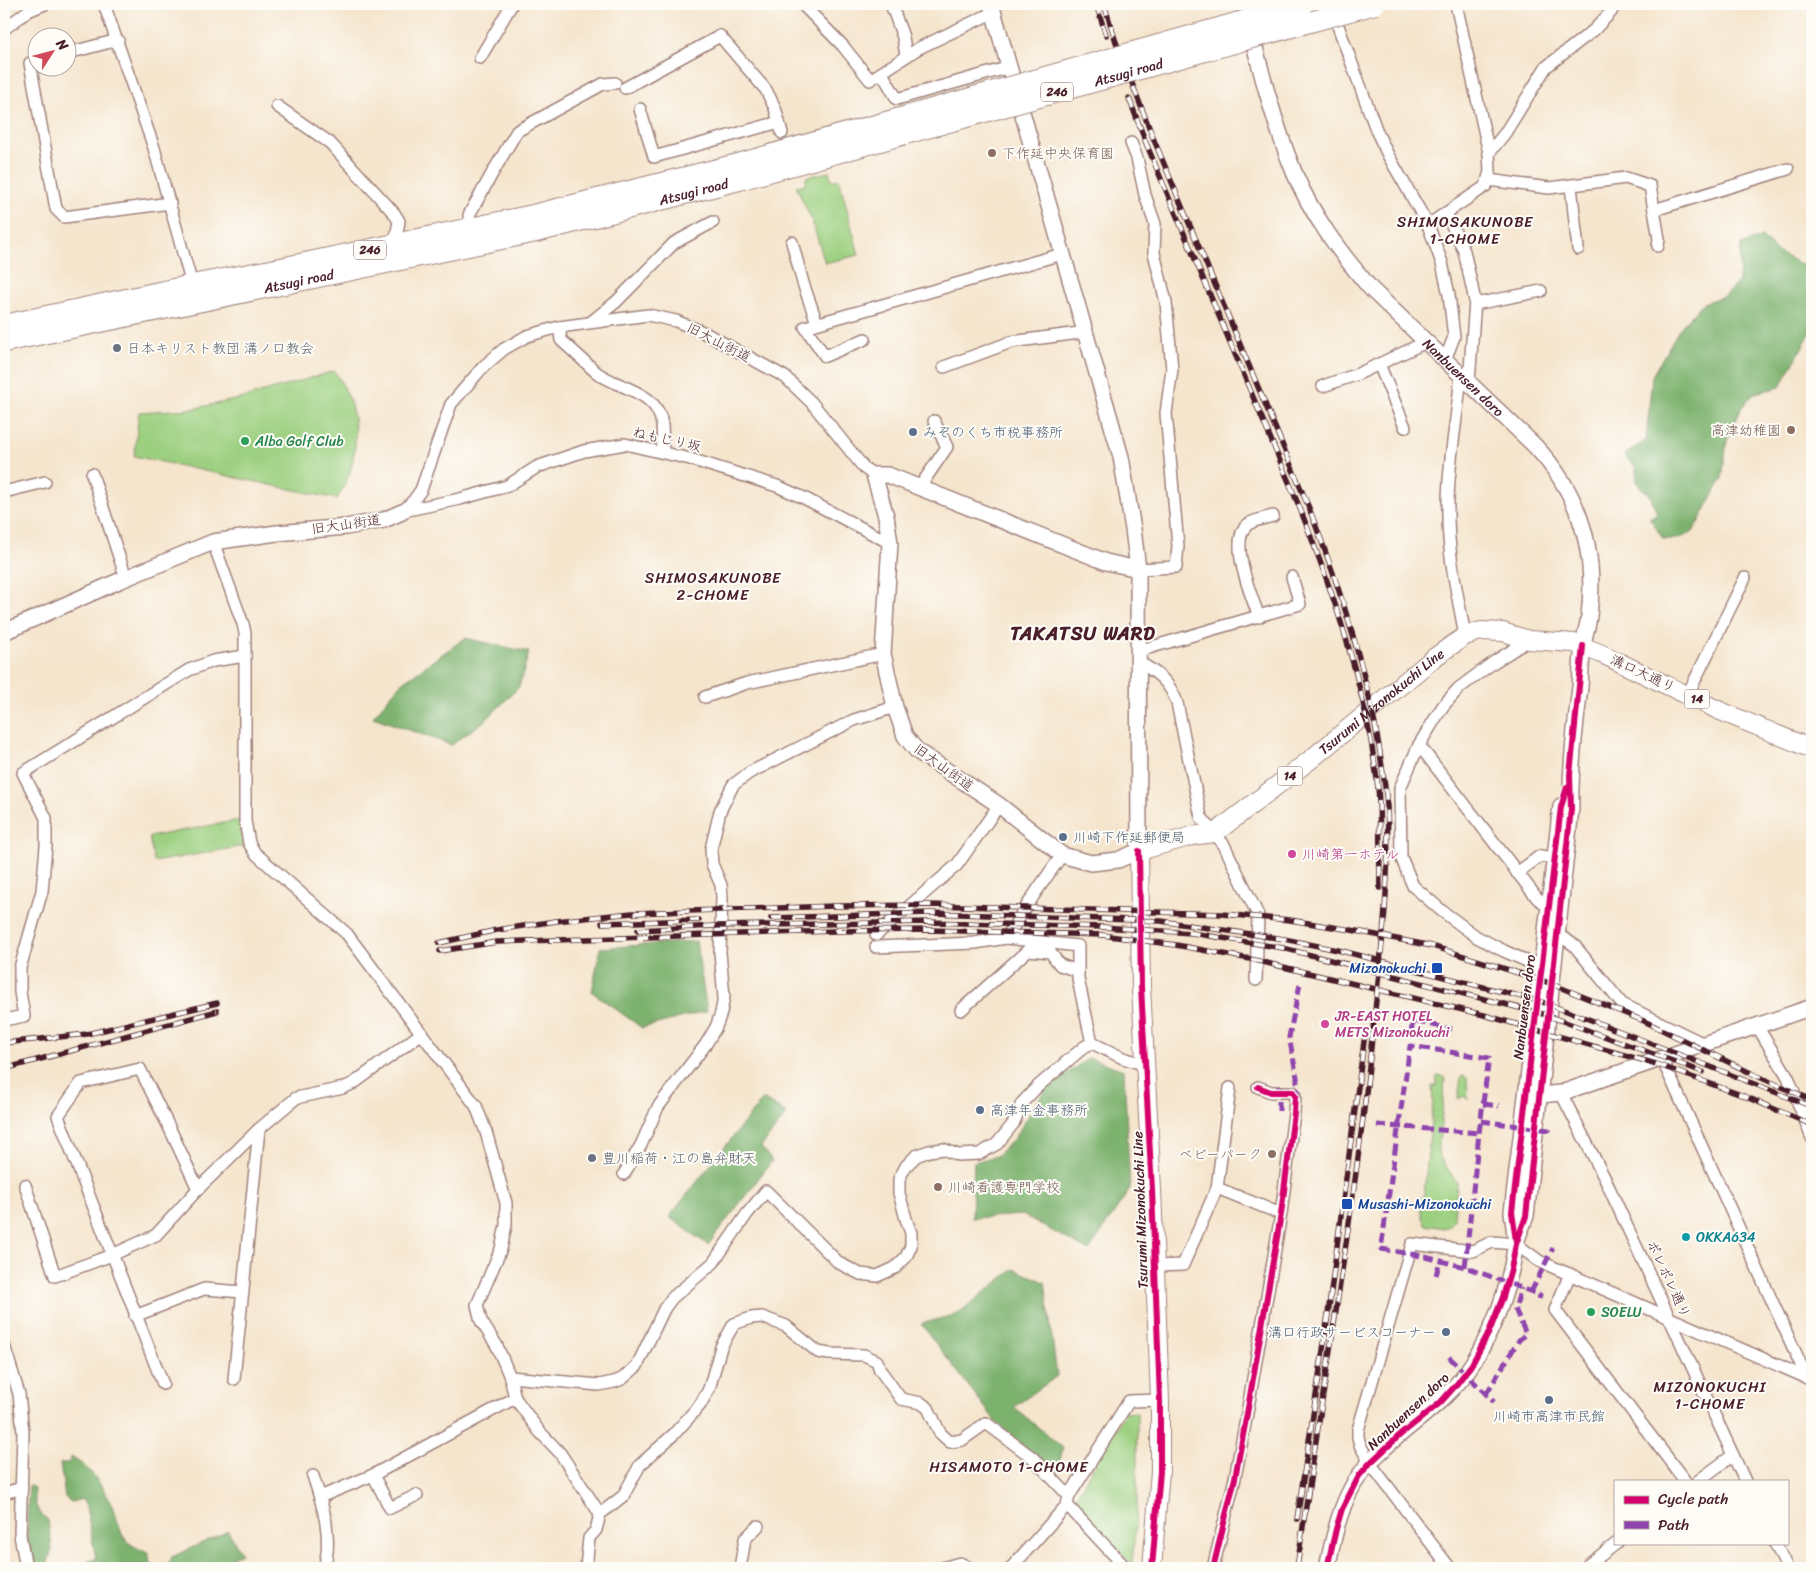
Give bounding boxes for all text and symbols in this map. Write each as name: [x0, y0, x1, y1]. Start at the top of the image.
north arrow: [28, 28, 78, 78]
text: N: [49, 33, 75, 56]
street label: Atsugi road: [1090, 51, 1168, 95]
road number: 246: [1041, 82, 1073, 101]
place label: 下作延中央保育園: [1002, 141, 1114, 166]
marker: 下作延中央保育園: [986, 147, 998, 159]
street label: Atsugi road: [655, 171, 733, 213]
district label: SHIMOSAKUNOBE 1-CHOME: [1397, 209, 1534, 252]
road number: 246: [354, 240, 386, 260]
street label: Atsugi road: [261, 262, 338, 301]
street label: 旧大山街道: [682, 315, 756, 369]
street label: Nanbuensen doro: [1416, 332, 1510, 423]
place label: 日本キリスト教団 溝ノ口教会: [127, 336, 314, 361]
marker: 日本キリスト教団 溝ノ口教会: [111, 342, 123, 354]
place label: 高津幼稚園: [1711, 418, 1781, 443]
street label: ねもじり坂: [630, 419, 704, 460]
place label: みぞのくち市税事務所: [923, 420, 1063, 445]
marker: 高津幼稚園: [1785, 424, 1797, 436]
marker: みぞのくち市税事務所: [907, 426, 919, 438]
place label: Alba Golf Club: [254, 429, 344, 454]
marker: Alba Golf Club: [239, 435, 251, 447]
street label: 旧大山街道: [310, 507, 382, 542]
district label: SHIMOSAKUNOBE 2-CHOME: [645, 565, 782, 608]
district label: TAKATSU WARD: [1010, 617, 1156, 650]
street label: Tsurumi Mizonokuchi Line: [1313, 642, 1450, 761]
street label: 溝口大通り: [1606, 647, 1680, 700]
road number: 14: [1684, 690, 1710, 709]
street label: 旧大山街道: [908, 737, 979, 798]
road number: 14: [1278, 766, 1302, 786]
place label: 川崎下作延郵便局: [1073, 825, 1185, 850]
marker: 川崎下作延郵便局: [1057, 831, 1069, 843]
place label: 川崎第一ホテル: [1302, 842, 1399, 867]
marker: 川崎第一ホテル: [1286, 848, 1298, 860]
street label: Nanbuensen doro: [1506, 953, 1543, 1061]
place label: Mizonokuchi: [1349, 956, 1427, 981]
marker: Mizonokuchi: [1430, 961, 1444, 975]
place label: JR-EAST HOTEL METS Mizonokuchi: [1334, 1004, 1451, 1045]
marker: JR-EAST HOTEL METS Mizonokuchi: [1319, 1018, 1331, 1030]
place label: 高津年金事務所: [990, 1098, 1088, 1123]
marker: 高津年金事務所: [974, 1104, 986, 1116]
street label: Tsurumi Mizonokuchi Line: [1125, 1131, 1156, 1289]
place label: ベビーパーク: [1179, 1142, 1262, 1167]
place label: 豊川稲荷・江の島弁財天: [602, 1146, 756, 1171]
marker: ベビーパーク: [1266, 1148, 1278, 1160]
marker: 豊川稲荷・江の島弁財天: [586, 1152, 598, 1164]
place label: 川崎看護専門学校: [948, 1175, 1060, 1200]
marker: 川崎看護専門学校: [932, 1181, 944, 1193]
place label: Musashi-Mizonokuchi: [1358, 1192, 1492, 1217]
marker: Musashi-Mizonokuchi: [1340, 1197, 1354, 1211]
place label: OKKA634: [1696, 1225, 1756, 1250]
marker: OKKA634: [1680, 1231, 1692, 1243]
street label: ポレポレ通り: [1639, 1236, 1698, 1323]
place label: SOELU: [1601, 1300, 1642, 1325]
marker: SOELU: [1585, 1306, 1597, 1318]
place label: 溝口行政サービスコーナー: [1268, 1320, 1436, 1345]
marker: 溝口行政サービスコーナー: [1440, 1326, 1452, 1338]
street label: Nanbuensen doro: [1361, 1366, 1456, 1457]
district label: MIZONOKUCHI 1-CHOME: [1654, 1374, 1767, 1417]
marker: 川崎市高津市民館: [1543, 1394, 1555, 1406]
place label: 川崎市高津市民館: [1493, 1404, 1605, 1429]
district label: HISAMOTO 1-CHOME: [929, 1454, 1089, 1480]
legend: [1614, 1480, 1788, 1544]
text: Cycle path: [1658, 1486, 1729, 1512]
text: Path: [1658, 1512, 1689, 1538]

